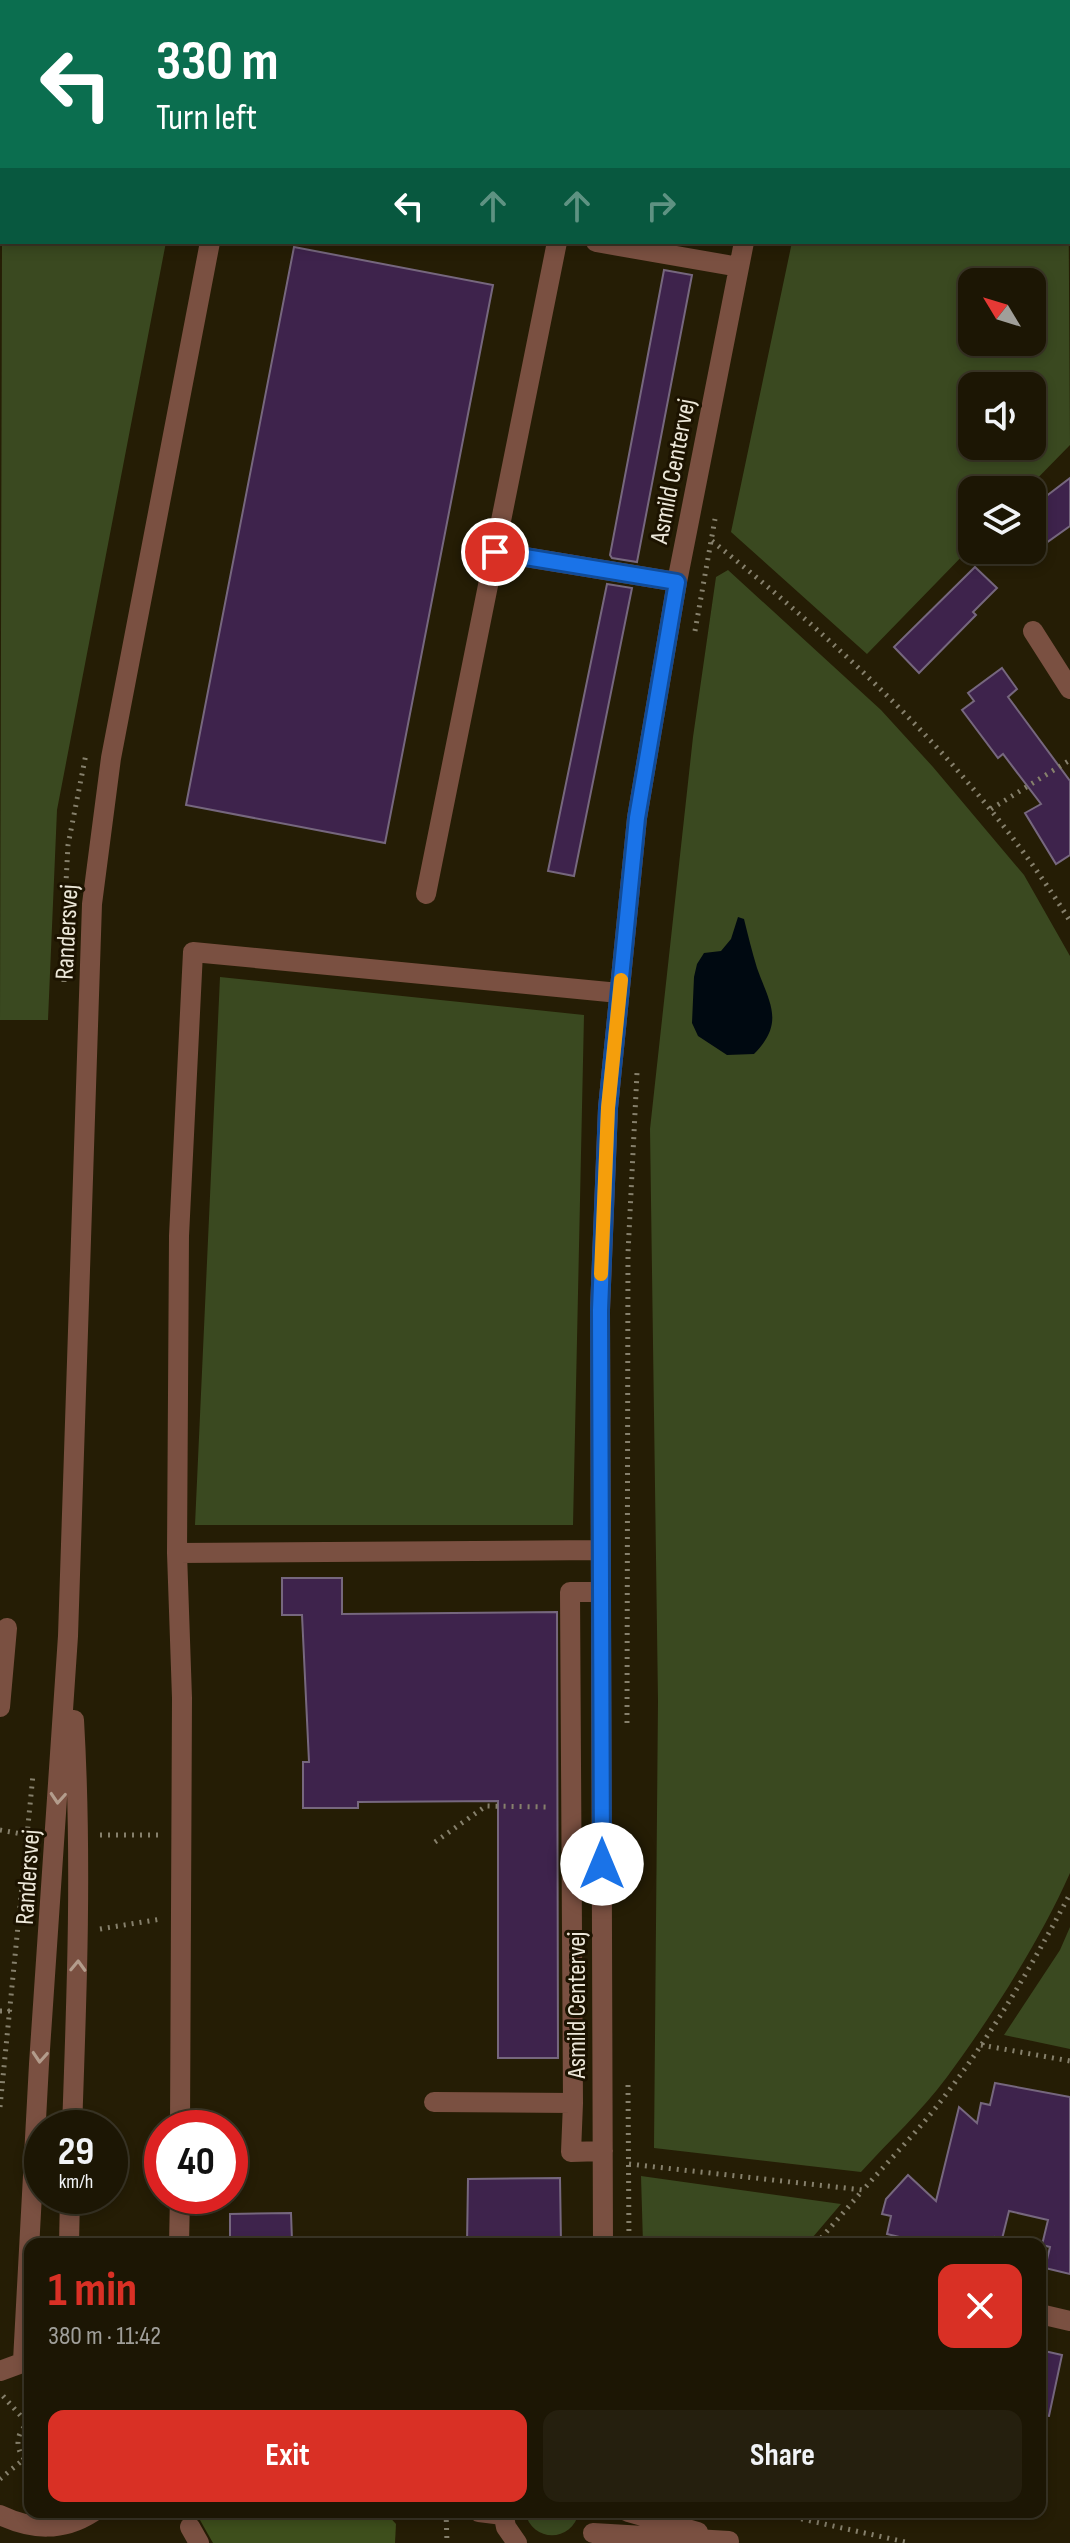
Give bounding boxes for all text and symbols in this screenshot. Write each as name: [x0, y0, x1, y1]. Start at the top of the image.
text: 330 m: [156, 29, 279, 96]
icon: left: [24, 32, 128, 136]
text: Turn left: [156, 97, 257, 140]
icon: left: [387, 184, 431, 228]
icon: ahead: [471, 184, 515, 228]
icon: ahead: [555, 184, 599, 228]
icon: right: [639, 184, 683, 228]
north arrow: [958, 268, 1046, 356]
map controls: [958, 268, 1046, 564]
button: sound: [958, 372, 1046, 460]
street label: Asmild Centervej: [644, 396, 703, 547]
button: layers: [958, 476, 1046, 564]
pin: [461, 518, 529, 586]
icon: arrive: [473, 530, 517, 574]
street label: Randersvej: [50, 884, 85, 981]
one-way arrow: [50, 1792, 67, 1805]
position arrow: [560, 1822, 644, 1906]
street label: Randersvej: [10, 1828, 47, 1926]
street label: Asmild Centervej: [562, 1932, 593, 2079]
one-way arrow: [69, 1959, 86, 1972]
one-way arrow: [32, 2051, 49, 2064]
speed limit sign: 40: [144, 2110, 248, 2214]
text: 29: [58, 2128, 94, 2176]
text: km/h: [59, 2170, 93, 2194]
text: 1 min: [48, 2262, 137, 2319]
button: close: [938, 2264, 1022, 2348]
text: 380 m · 11:42: [48, 2321, 161, 2352]
button: Exit: [48, 2410, 527, 2502]
button: Share: [543, 2410, 1022, 2502]

